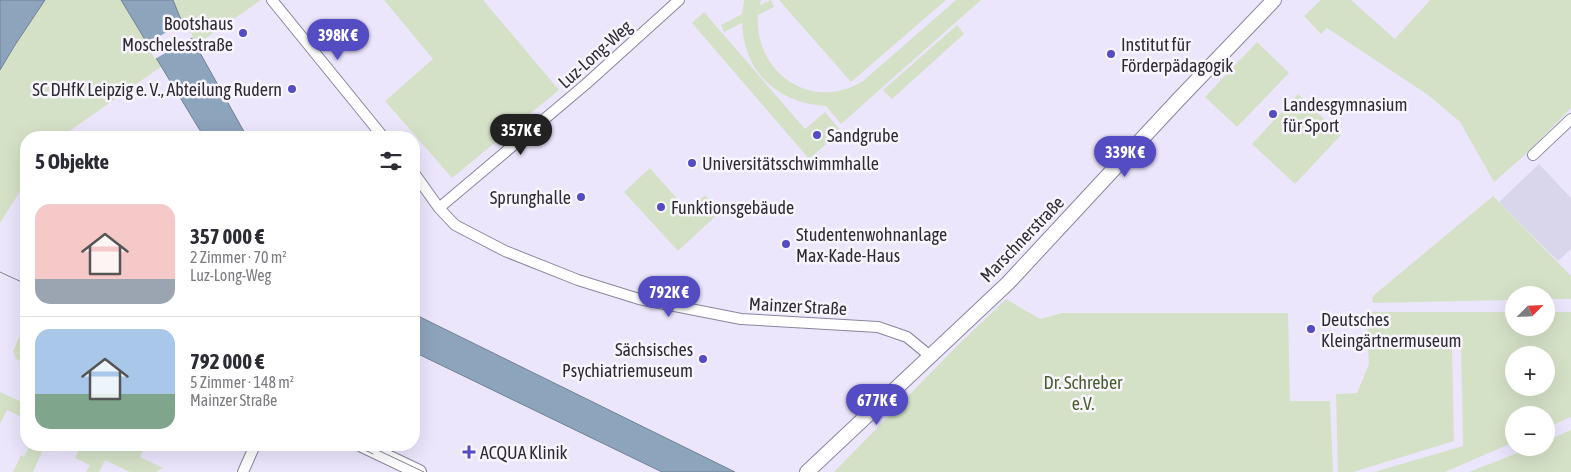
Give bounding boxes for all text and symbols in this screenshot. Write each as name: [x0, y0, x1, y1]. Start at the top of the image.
place label: Bootshaus Moschelesstraße: [122, 13, 233, 55]
street label: Luz-Long-Weg: [554, 15, 636, 92]
pin: 398K €: [297, 18, 379, 61]
text: 398K €: [318, 26, 358, 44]
marker: Bootshaus Moschelesstraße: [237, 27, 249, 39]
place label: Institut für Förderpädagogik: [1121, 34, 1233, 76]
marker: Institut für Förderpädagogik: [1105, 48, 1117, 60]
place label: SC DHfK Leipzig e. V., Abteilung Rudern: [32, 79, 282, 100]
marker: SC DHfK Leipzig e. V., Abteilung Rudern: [286, 83, 298, 95]
place label: Landesgymnasium für Sport: [1283, 94, 1408, 136]
marker: Landesgymnasium für Sport: [1267, 108, 1279, 120]
pin: 357K €: [480, 114, 562, 156]
text: 357K €: [501, 121, 541, 139]
place label: Sandgrube: [827, 125, 899, 146]
marker: Sandgrube: [811, 129, 823, 141]
pin: 339K €: [1084, 136, 1166, 178]
text: 339K €: [1105, 143, 1145, 161]
icon: filters: [377, 147, 405, 175]
text: 5 Objekte: [35, 149, 109, 173]
place label: Universitätsschwimmhalle: [702, 153, 879, 174]
marker: Universitätsschwimmhalle: [686, 157, 698, 169]
place label: Sprunghalle: [490, 187, 571, 208]
marker: Sprunghalle: [575, 191, 587, 203]
street label: Marschnerstraße: [976, 192, 1068, 286]
place label: Funktionsgebäude: [671, 197, 794, 218]
marker: Funktionsgebäude: [655, 201, 667, 213]
icon: home: [75, 224, 135, 284]
text: 357 000 €: [190, 224, 264, 248]
place label: Studentenwohnanlage Max-Kade-Haus: [796, 224, 947, 266]
marker: Studentenwohnanlage Max-Kade-Haus: [780, 238, 792, 250]
text: 2 Zimmer · 70 m²: [190, 248, 287, 266]
text: Luz-Long-Weg: [190, 266, 271, 284]
pin: 792K €: [628, 276, 710, 318]
text: 792K €: [649, 283, 689, 301]
north arrow: [1505, 286, 1555, 336]
map controls: [1505, 286, 1555, 456]
street label: Mainzer Straße: [748, 293, 848, 319]
place label: Deutsches Kleingärtnermuseum: [1321, 309, 1462, 351]
marker: Deutsches Kleingärtnermuseum: [1305, 323, 1317, 335]
place label: Sächsisches Psychiatriemuseum: [562, 339, 693, 381]
button: +: [1505, 346, 1555, 396]
icon: home: [75, 349, 135, 409]
text: 792 000 €: [190, 349, 264, 373]
marker: Sächsisches Psychiatriemuseum: [697, 353, 709, 365]
park label: Dr. Schreber e.V.: [1044, 372, 1123, 414]
text: 5 Zimmer · 148 m²: [190, 373, 294, 391]
pin: 677K €: [836, 384, 918, 426]
text: Mainzer Straße: [190, 391, 277, 409]
text: 677K €: [857, 391, 897, 409]
button: −: [1505, 406, 1555, 456]
place label: ACQUA Klinik: [480, 442, 568, 463]
marker: ACQUA Klinik: [462, 445, 476, 459]

